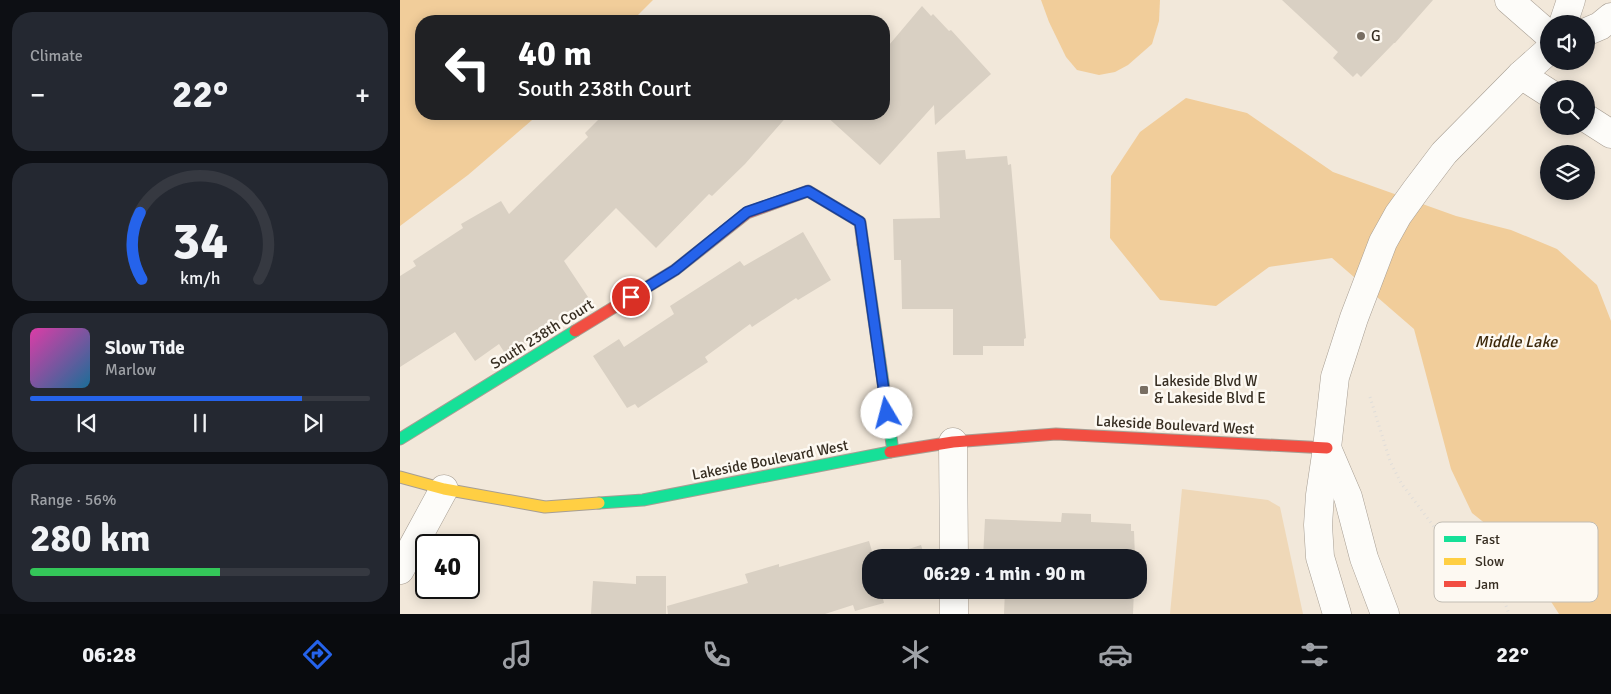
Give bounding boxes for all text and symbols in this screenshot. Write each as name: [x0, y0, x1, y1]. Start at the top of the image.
map controls: [1540, 15, 1595, 200]
button: sound: [1540, 15, 1595, 70]
place label: G: [1371, 27, 1381, 45]
marker: G: [1355, 30, 1367, 42]
text: 40 m: [518, 32, 592, 75]
icon: left: [435, 35, 500, 100]
text: Climate: [30, 46, 83, 66]
text: 22°: [172, 71, 228, 118]
text: South 238th Court: [518, 75, 691, 102]
text: −: [30, 78, 45, 112]
text: +: [355, 78, 370, 112]
button: search: [1540, 80, 1595, 135]
button: layers: [1540, 145, 1595, 200]
text: 34: [172, 209, 228, 273]
text: km/h: [180, 267, 220, 289]
pin: [610, 276, 652, 318]
icon: arrive: [617, 283, 645, 311]
street label: South 238th Court: [487, 295, 597, 373]
water label: Middle Lake: [1475, 332, 1558, 352]
text: Slow Tide: [105, 336, 185, 360]
text: Marlow: [105, 360, 156, 380]
place label: Lakeside Blvd W & Lakeside Blvd E: [1154, 372, 1266, 407]
marker: Lakeside Blvd W & Lakeside Blvd E: [1138, 384, 1150, 396]
position arrow: [860, 386, 912, 438]
icon: previous: [73, 409, 101, 437]
icon: pause: [186, 409, 214, 437]
icon: next: [299, 409, 327, 437]
street label: Lakeside Boulevard West: [1095, 412, 1255, 438]
street label: Lakeside Boulevard West: [690, 436, 850, 484]
text: Range · 56%: [30, 490, 116, 510]
text: 280 km: [30, 515, 151, 562]
legend: [1434, 522, 1598, 602]
text: Fast: [1475, 531, 1500, 548]
speed limit sign: 40: [415, 534, 480, 599]
text: Slow: [1475, 553, 1504, 570]
text: 06:29 · 1 min · 90 m: [924, 562, 1085, 586]
text: Jam: [1475, 576, 1499, 593]
icon: directions: [300, 637, 335, 672]
icon: music: [500, 637, 535, 672]
icon: phone: [699, 637, 734, 672]
icon: climate: [898, 637, 933, 672]
icon: car: [1098, 637, 1133, 672]
icon: filters: [1297, 637, 1332, 672]
text: 06:28: [82, 641, 136, 668]
text: 22°: [1496, 641, 1529, 668]

